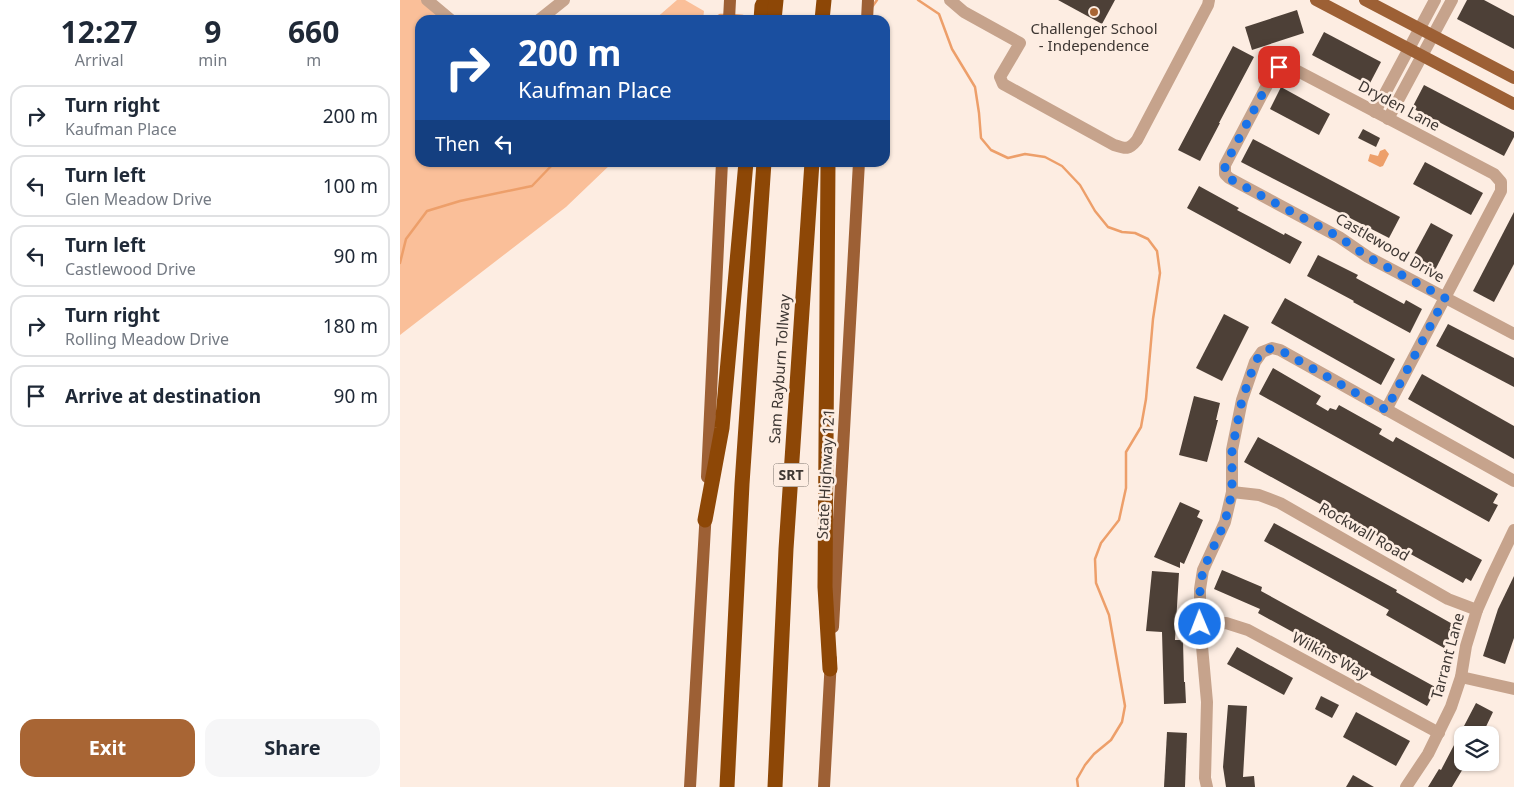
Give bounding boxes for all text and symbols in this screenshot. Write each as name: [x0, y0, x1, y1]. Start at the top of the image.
marker: Challenger School - Independence: [1088, 6, 1100, 18]
text: 12:27: [61, 11, 138, 52]
text: 9: [204, 11, 221, 52]
text: 660: [288, 11, 339, 52]
place label: Challenger School - Independence: [1030, 18, 1158, 55]
text: 200 m: [518, 29, 621, 76]
icon: right: [435, 35, 500, 100]
pin: [1258, 46, 1300, 88]
text: Arrival: [75, 49, 124, 71]
text: min: [198, 49, 227, 71]
text: m: [306, 49, 321, 71]
icon: arrive: [1265, 53, 1293, 81]
text: Kaufman Place: [518, 74, 672, 104]
street label: Dryden Lane: [1355, 75, 1444, 135]
text: Turn right: [65, 92, 160, 118]
icon: right: [22, 102, 50, 130]
text: 200 m: [323, 103, 378, 129]
text: Kaufman Place: [65, 118, 177, 140]
icon: left: [490, 130, 518, 158]
text: Then: [435, 131, 480, 157]
text: Turn left: [65, 162, 146, 188]
icon: left: [22, 172, 50, 200]
text: 100 m: [323, 173, 378, 199]
text: Glen Meadow Drive: [65, 188, 212, 210]
street label: Castlewood Drive: [1332, 208, 1449, 286]
text: Turn left: [65, 232, 146, 258]
icon: left: [22, 242, 50, 270]
text: 90 m: [334, 243, 378, 269]
text: Castlewood Drive: [65, 258, 196, 280]
street label: Sam Rayburn Tollway: [764, 293, 794, 444]
text: Turn right: [65, 302, 160, 328]
icon: right: [22, 312, 50, 340]
text: 180 m: [323, 313, 378, 339]
text: Rolling Meadow Drive: [65, 328, 229, 350]
icon: arrive: [22, 382, 50, 410]
text: Arrive at destination: [65, 383, 261, 409]
text: 90 m: [334, 383, 378, 409]
street label: State Highway 121: [812, 408, 838, 540]
road number: SRT: [774, 464, 808, 486]
street label: Rockwall Road: [1316, 497, 1413, 565]
position arrow: [1173, 597, 1225, 649]
street label: Tarrant Lane: [1426, 610, 1468, 701]
street label: Wilkins Way: [1289, 627, 1372, 684]
button: Exit: [20, 719, 195, 777]
button: Share: [205, 719, 380, 777]
map controls: [1454, 726, 1499, 771]
button: layers: [1454, 726, 1499, 771]

